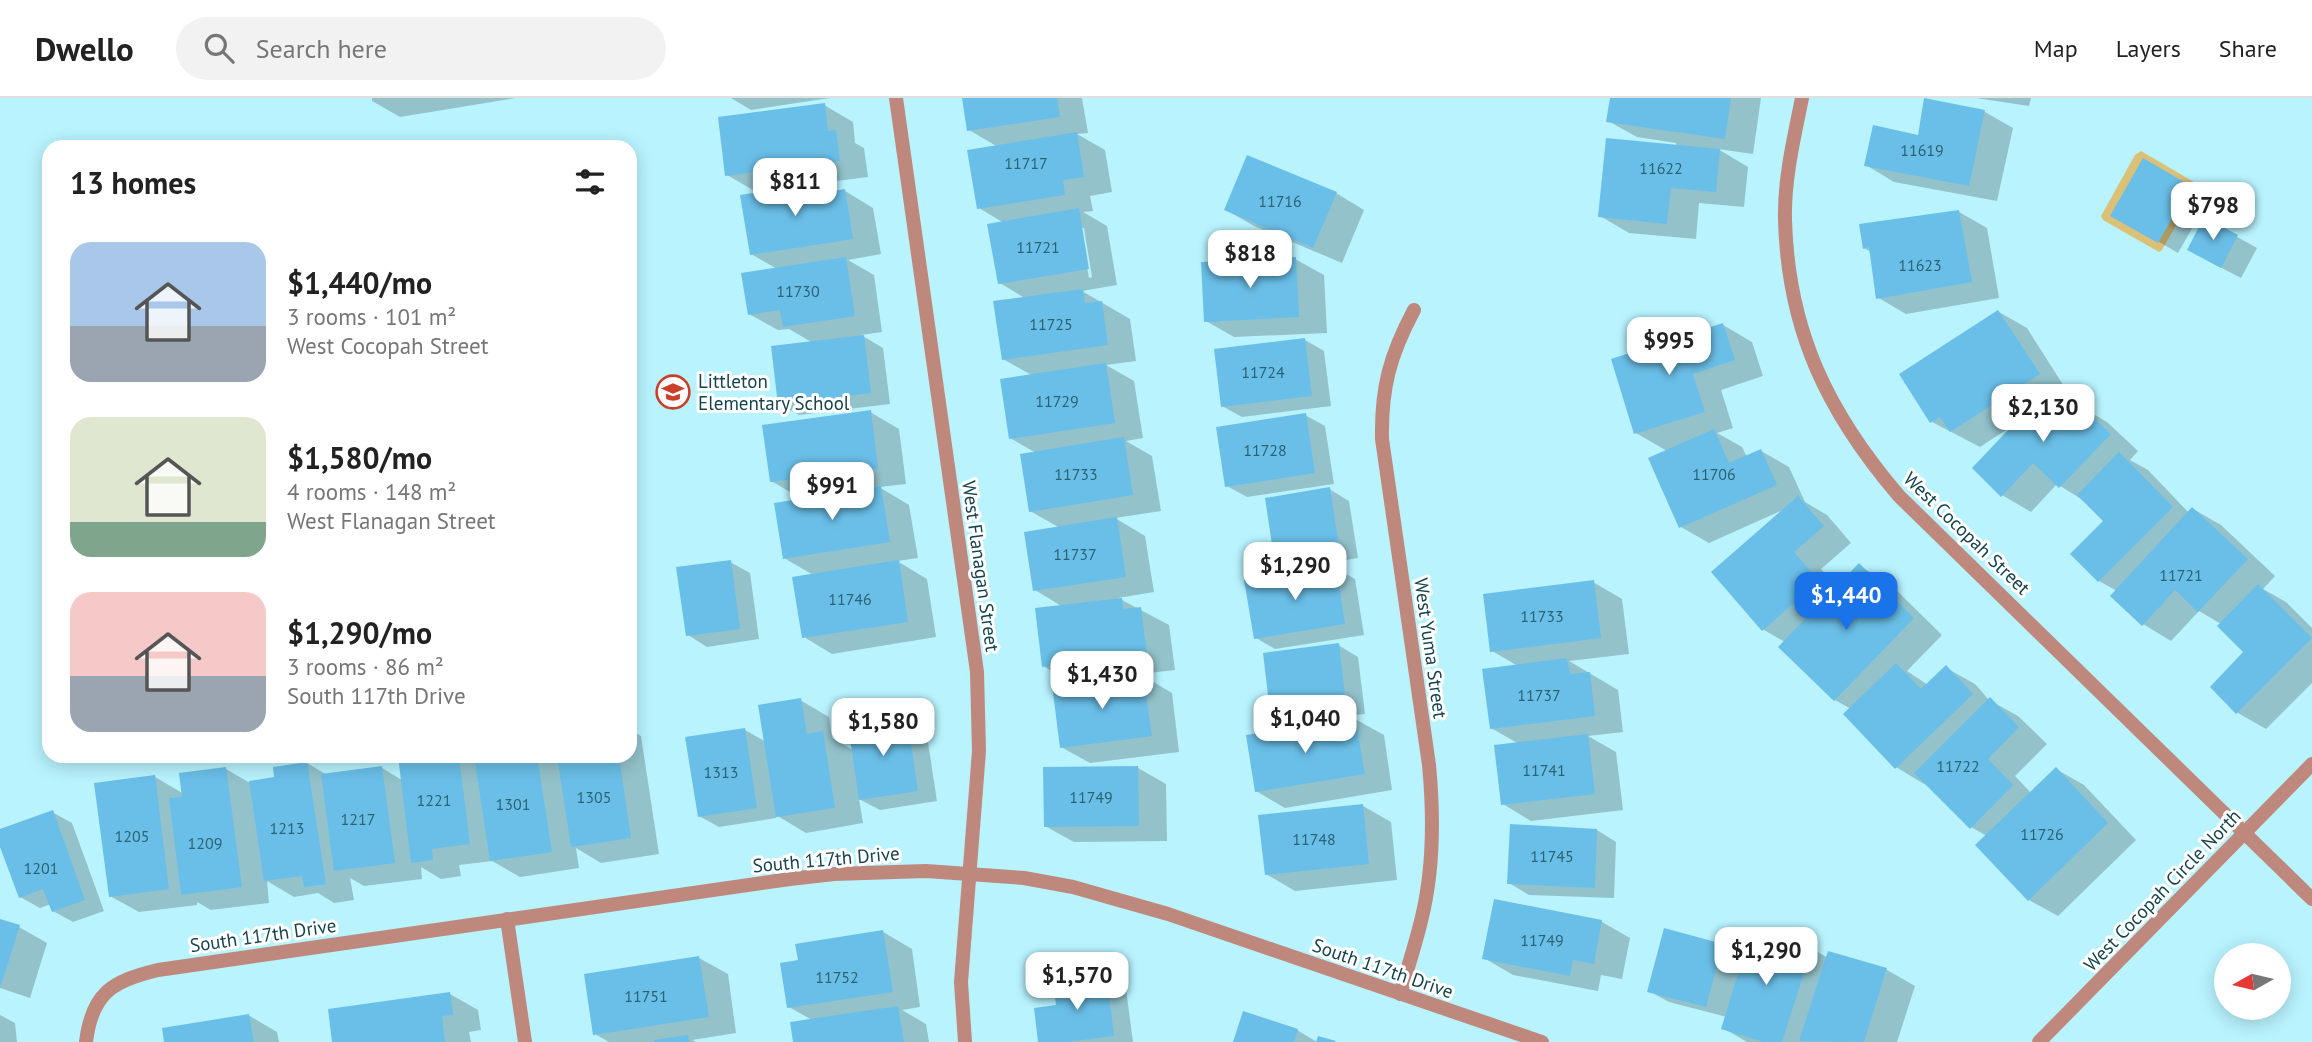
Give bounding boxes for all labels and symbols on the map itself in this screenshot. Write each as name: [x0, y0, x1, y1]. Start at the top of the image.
house number: 11619: [1900, 140, 1944, 160]
house number: 11717: [1004, 153, 1048, 173]
pin: $811: [754, 158, 836, 218]
house number: 11622: [1639, 158, 1683, 178]
pin: $798: [2172, 183, 2254, 242]
house number: 11716: [1258, 191, 1302, 211]
pin: $818: [1209, 230, 1291, 290]
house number: 11721: [1016, 237, 1060, 257]
house number: 11623: [1898, 255, 1942, 275]
house number: 11730: [776, 281, 820, 301]
house number: 11725: [1029, 314, 1073, 334]
pin: $995: [1628, 317, 1710, 377]
house number: 11724: [1241, 362, 1285, 382]
place label: Littleton Elementary School: [698, 369, 850, 415]
school or university icon: Littleton Elementary School: [654, 373, 692, 411]
pin: $2,130: [1986, 384, 2100, 444]
house number: 11729: [1035, 391, 1079, 411]
house number: 11728: [1243, 440, 1287, 460]
pin: $991: [791, 462, 873, 522]
house number: 11733: [1054, 464, 1098, 484]
house number: 11706: [1692, 464, 1736, 484]
street label: West Cocopah Street: [1899, 467, 2036, 600]
street label: West Flanagan Street: [957, 479, 1005, 654]
pin: $1,290: [1238, 542, 1352, 602]
house number: 11737: [1053, 544, 1097, 564]
house number: 11721: [2159, 565, 2203, 585]
pin: $1,440: [1789, 573, 1903, 632]
street label: West Yuma Street: [1409, 576, 1453, 720]
house number: 11746: [828, 589, 872, 609]
house number: 11733: [1520, 606, 1564, 626]
pin: $1,430: [1045, 652, 1159, 711]
house number: 11737: [1517, 685, 1561, 705]
pin: $1,040: [1248, 696, 1362, 755]
pin: $1,580: [826, 698, 940, 758]
house number: 11722: [1936, 756, 1980, 776]
house number: 11741: [1522, 760, 1566, 780]
house number: 1313: [704, 762, 738, 782]
house number: 1305: [577, 787, 611, 807]
house number: 11749: [1069, 787, 1113, 807]
house number: 1221: [417, 790, 451, 810]
house number: 1301: [496, 794, 530, 814]
street label: West Cocopah Circle North: [2078, 804, 2246, 976]
house number: 1217: [341, 809, 375, 829]
house number: 1213: [270, 818, 304, 838]
house number: 11726: [2020, 824, 2064, 844]
house number: 1205: [115, 826, 149, 846]
house number: 11748: [1292, 829, 1336, 849]
house number: 1209: [188, 833, 222, 853]
street label: South 117th Drive: [751, 841, 901, 877]
house number: 11745: [1530, 846, 1574, 866]
house number: 1201: [24, 858, 58, 878]
street label: South 117th Drive: [188, 913, 338, 957]
pin: $1,290: [1709, 928, 1823, 987]
house number: 11749: [1520, 930, 1564, 950]
street label: South 117th Drive: [1309, 933, 1457, 1003]
north arrow: [2214, 943, 2291, 1020]
pin: $1,570: [1020, 953, 1134, 1012]
house number: 11752: [815, 967, 859, 987]
house number: 11751: [624, 986, 668, 1006]

